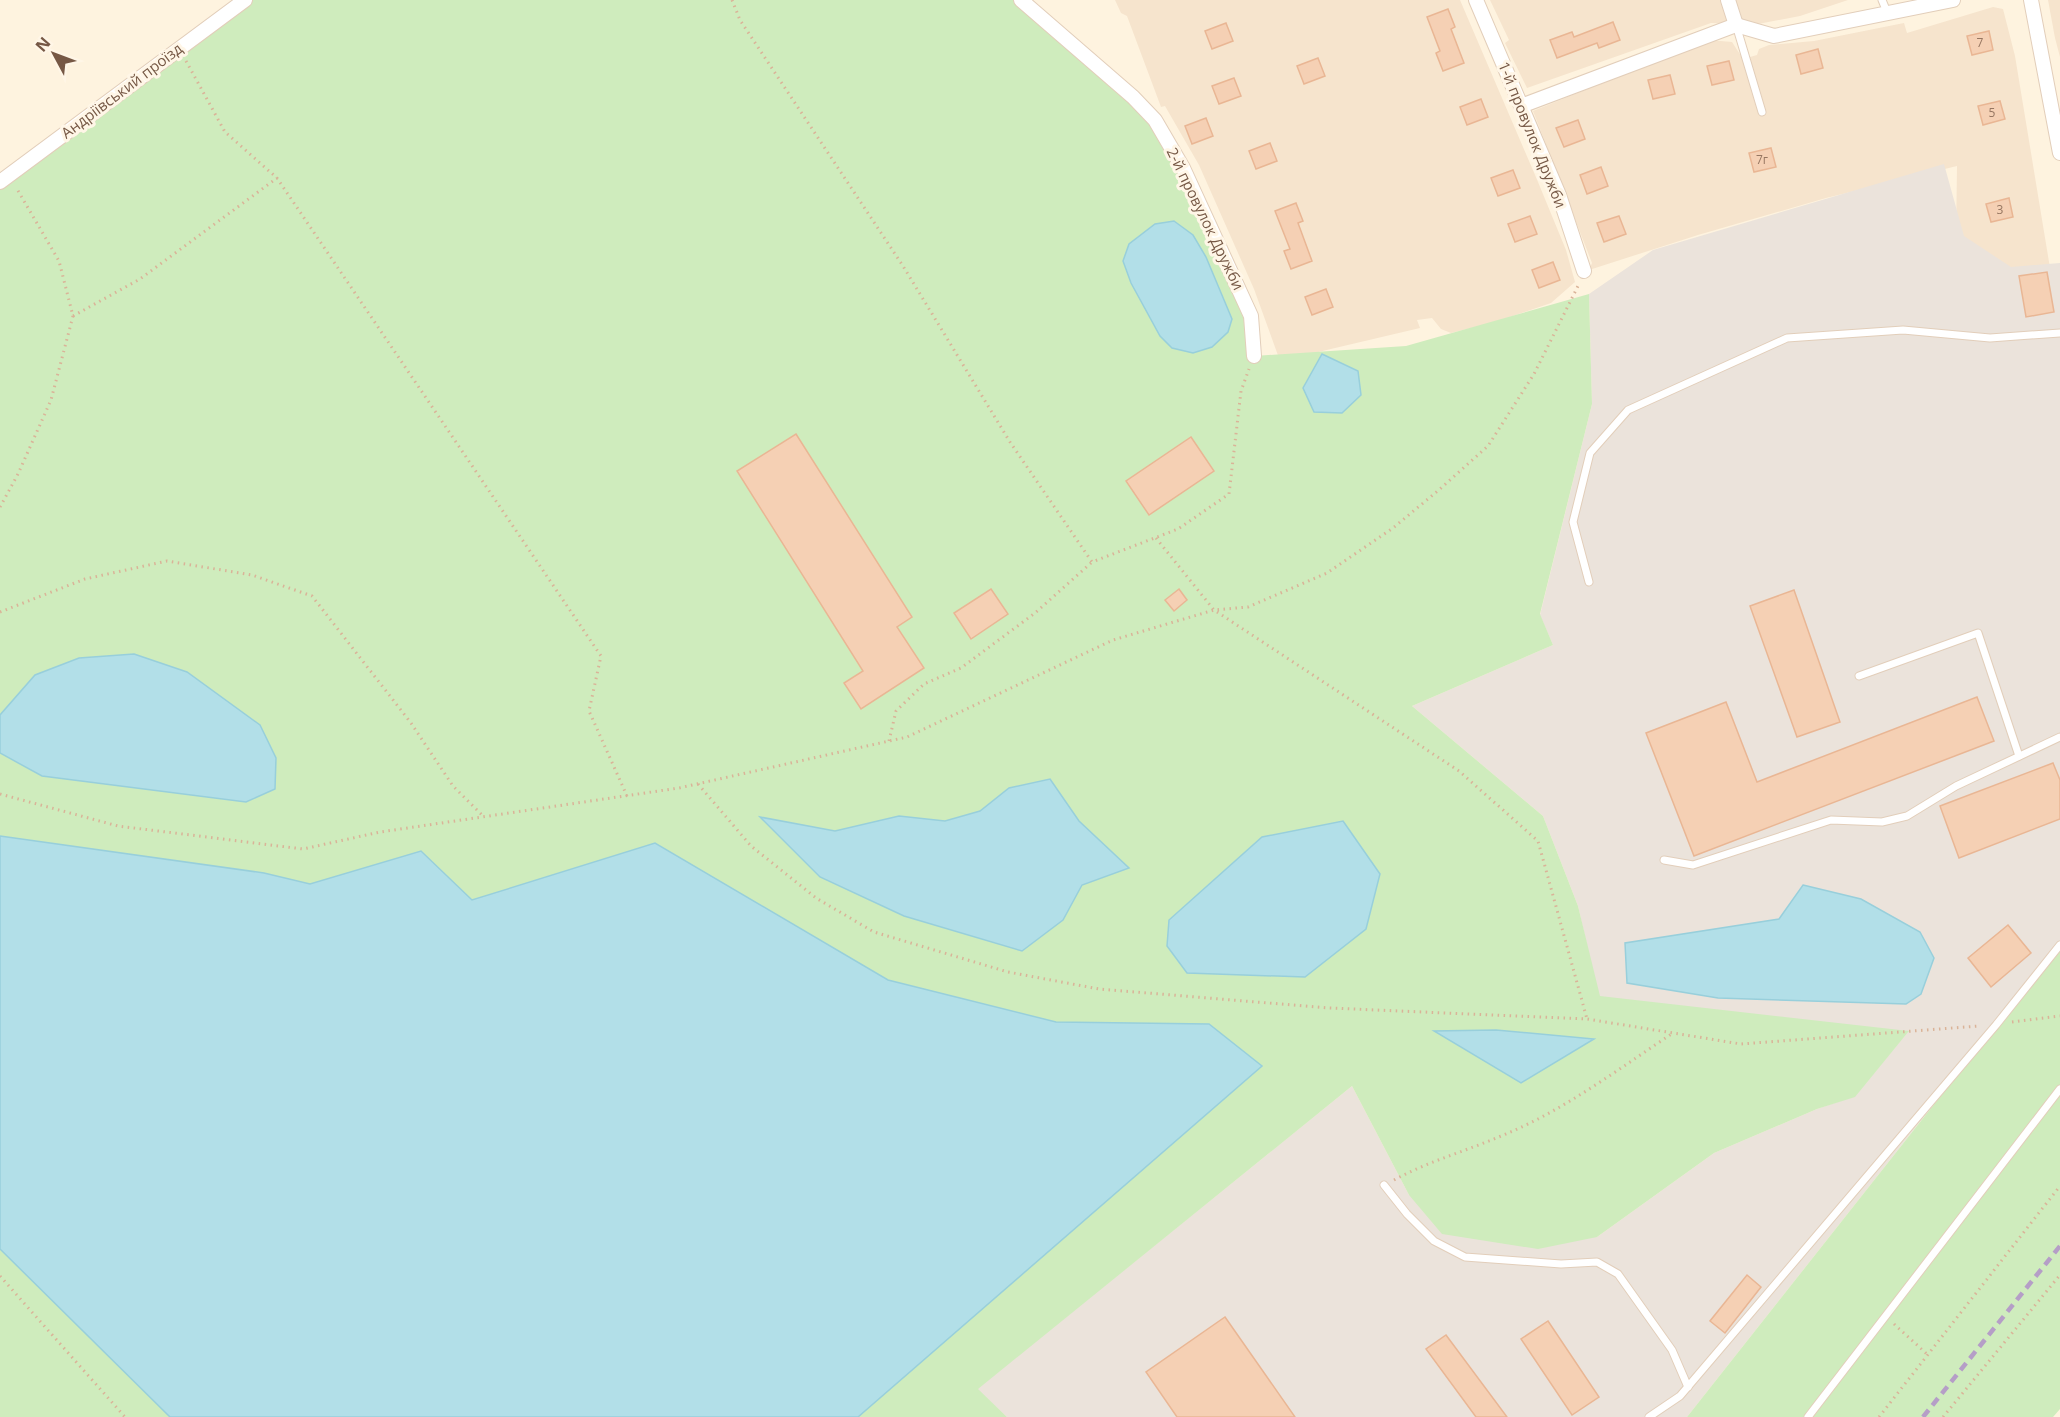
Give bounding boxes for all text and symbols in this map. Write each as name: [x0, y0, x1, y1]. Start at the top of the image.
north arrow: [24, 24, 84, 84]
text: N: [30, 32, 55, 56]
house number: 7: [1977, 34, 1984, 51]
street label: Андріївський проїзд: [57, 38, 186, 142]
street label: 1-й провулок Дружби: [1494, 58, 1571, 211]
house number: 5: [1989, 104, 1996, 121]
street label: 2-й провулок Дружби: [1163, 144, 1249, 293]
house number: 7г: [1756, 151, 1768, 168]
house number: 3: [1997, 201, 2004, 218]

